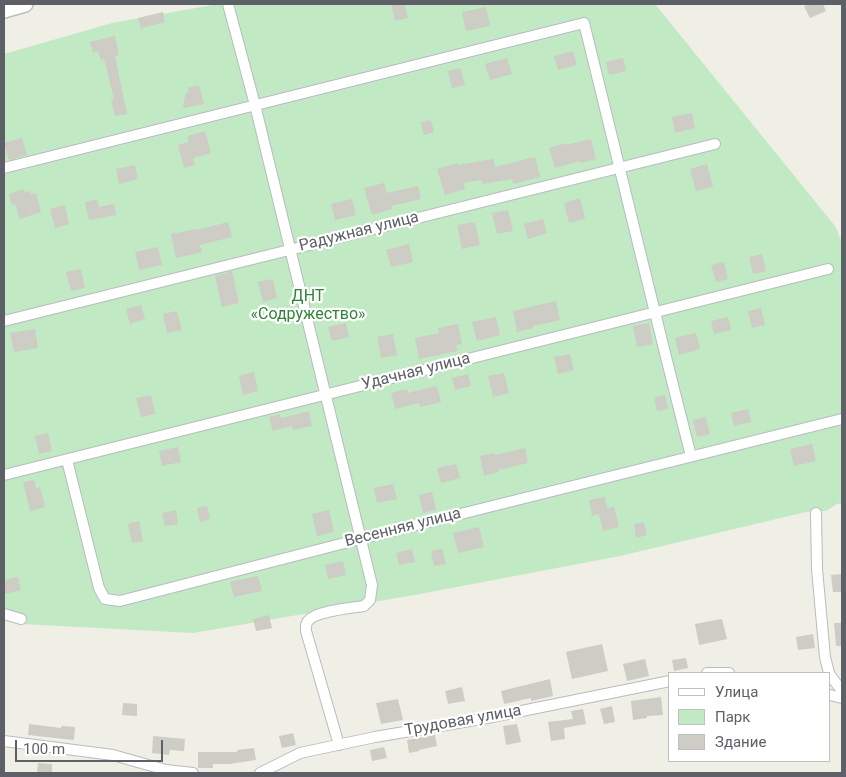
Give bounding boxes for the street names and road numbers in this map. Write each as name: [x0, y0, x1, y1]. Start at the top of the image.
street label: Радужная улица: [297, 208, 421, 256]
street label: Удачная улица: [360, 349, 472, 395]
street label: Весенняя улица: [343, 504, 463, 552]
street label: Трудовая улица: [403, 701, 523, 741]

